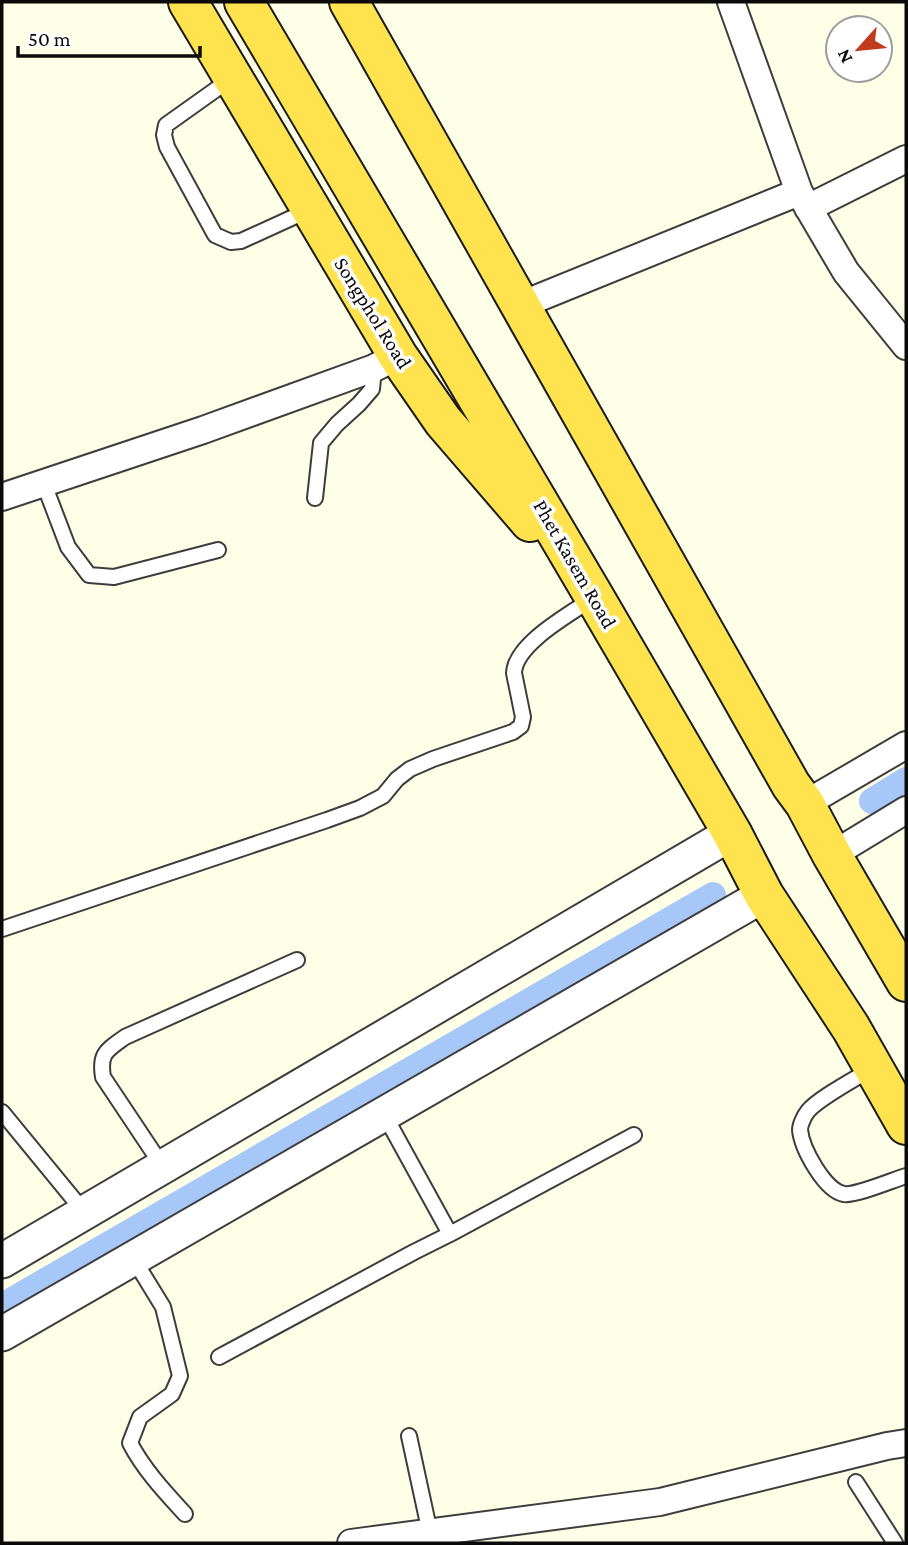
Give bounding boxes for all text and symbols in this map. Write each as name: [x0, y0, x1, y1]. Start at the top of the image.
scale bar: [18, 14, 200, 58]
north arrow: [824, 14, 894, 84]
text: 50 m: [28, 27, 71, 51]
text: N: [832, 46, 857, 67]
street label: Songphol Road: [329, 253, 417, 373]
street label: Phet Kasem Road: [529, 495, 621, 633]

